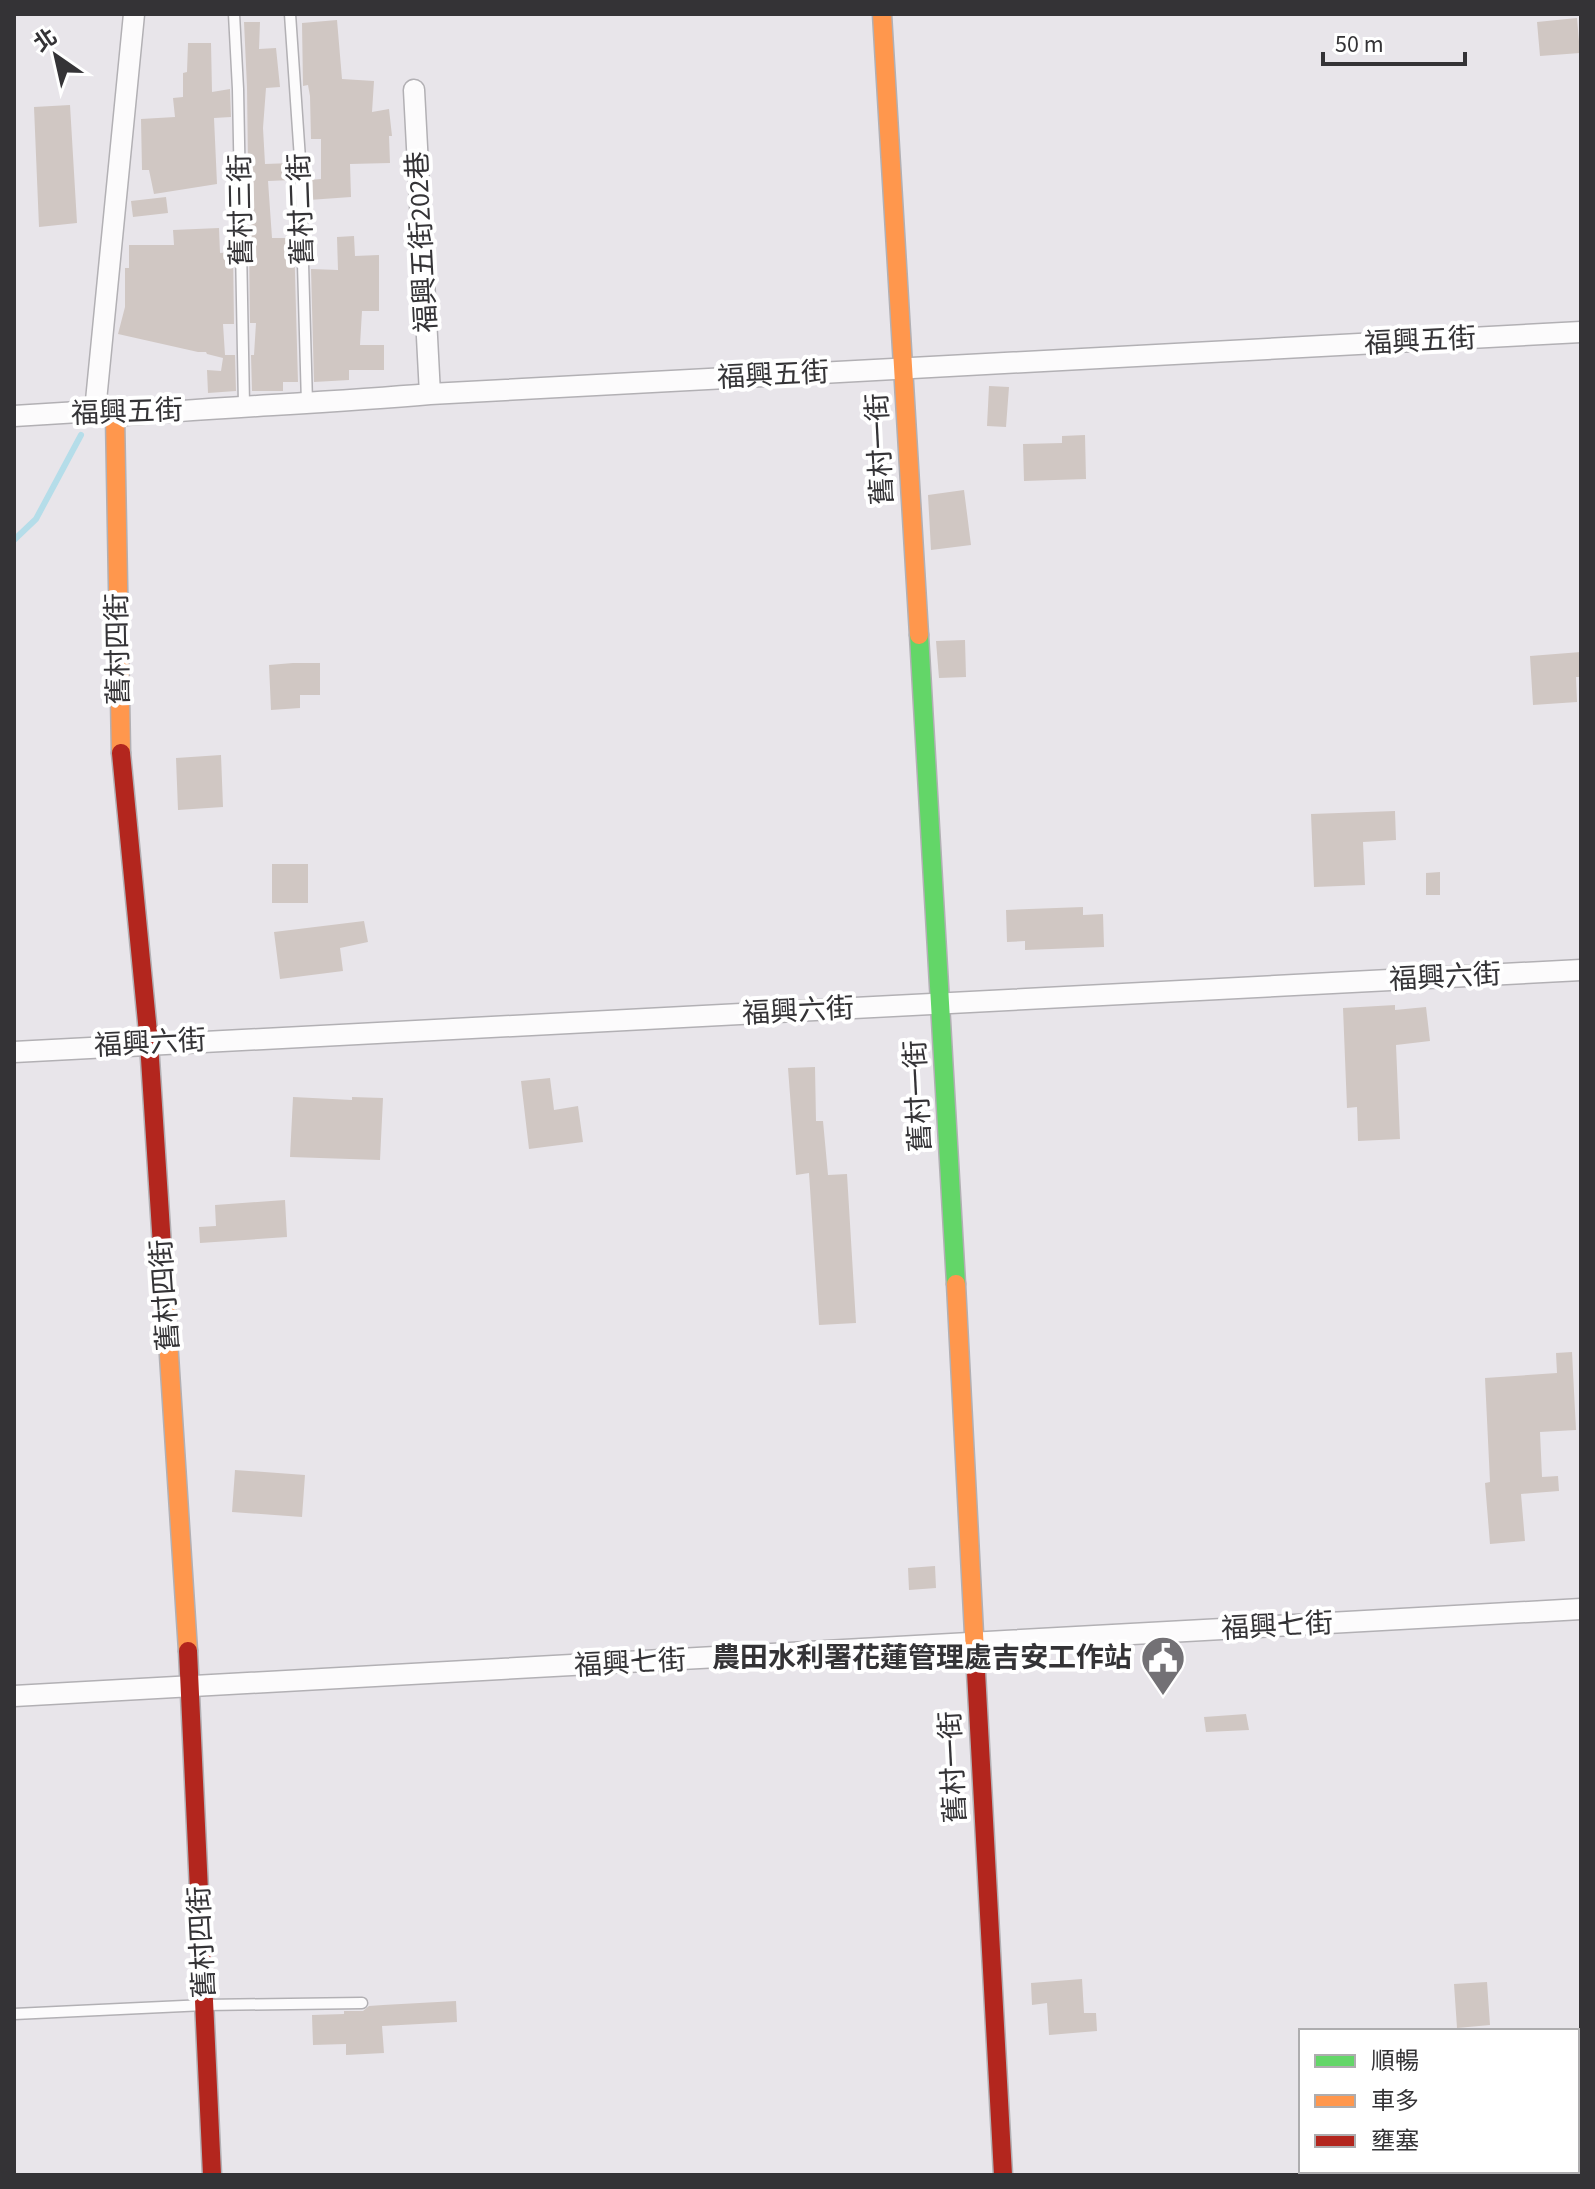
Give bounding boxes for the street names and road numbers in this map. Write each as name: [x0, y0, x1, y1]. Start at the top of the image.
street label: 福興五街202巷: [397, 150, 447, 334]
street label: 舊村二街: [279, 152, 323, 266]
street label: 舊村三街: [220, 154, 262, 266]
street label: 福興五街: [1363, 318, 1477, 364]
street label: 福興五街: [716, 352, 830, 398]
street label: 福興五街: [70, 390, 184, 434]
street label: 舊村一街: [857, 392, 903, 506]
street label: 舊村四街: [97, 593, 139, 705]
street label: 福興六街: [1388, 954, 1502, 1000]
street label: 福興六街: [741, 988, 855, 1034]
street label: 福興六街: [93, 1020, 207, 1066]
street label: 舊村一街: [895, 1039, 941, 1153]
street label: 舊村四街: [141, 1238, 189, 1352]
street label: 福興七街: [1220, 1603, 1334, 1649]
street label: 福興七街: [573, 1640, 687, 1686]
street label: 舊村一街: [930, 1710, 976, 1824]
street label: 舊村四街: [179, 1885, 225, 1999]

